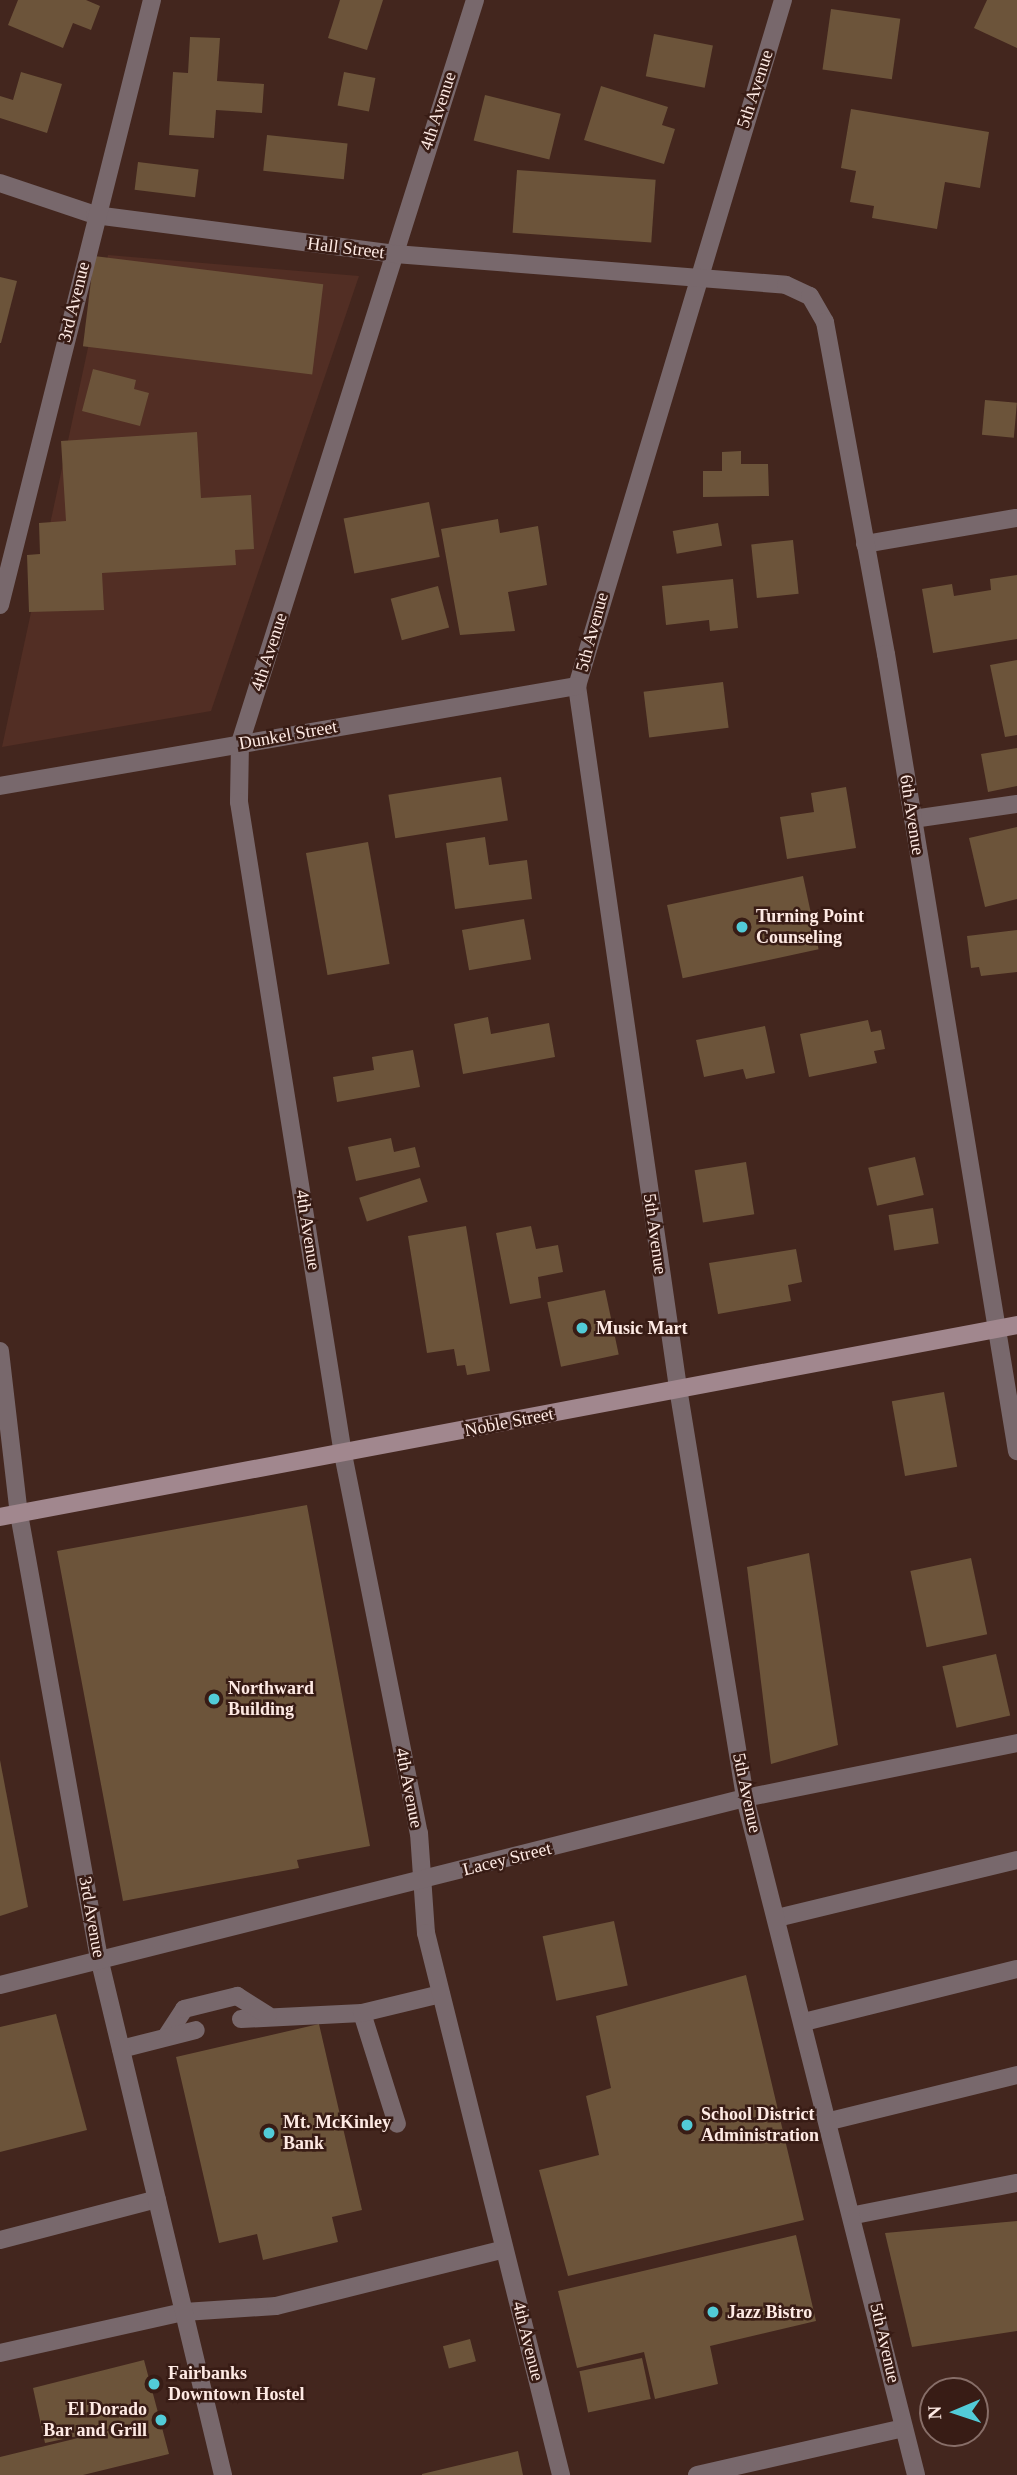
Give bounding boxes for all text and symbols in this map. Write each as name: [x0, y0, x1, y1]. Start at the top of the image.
street label: 5th Avenue: [732, 47, 778, 131]
street label: 4th Avenue: [415, 69, 461, 153]
street label: Hall Street: [306, 233, 386, 263]
street label: 3rd Avenue: [53, 259, 95, 345]
street label: 5th Avenue: [571, 590, 613, 674]
street label: 4th Avenue: [246, 610, 292, 694]
street label: Dunkel Street: [237, 716, 339, 754]
street label: 6th Avenue: [895, 773, 929, 857]
place label: Turning Point Counseling: [756, 906, 864, 948]
marker: Turning Point Counseling: [734, 919, 750, 935]
street label: 4th Avenue: [291, 1188, 325, 1272]
street label: 5th Avenue: [639, 1192, 671, 1276]
place label: Music Mart: [596, 1317, 687, 1339]
marker: Music Mart: [574, 1320, 590, 1336]
street label: Noble Street: [463, 1403, 555, 1441]
place label: Northward Building: [228, 1678, 314, 1720]
marker: Northward Building: [206, 1691, 222, 1707]
street label: 4th Avenue: [391, 1746, 427, 1830]
street label: 5th Avenue: [728, 1751, 766, 1835]
street label: Lacey Street: [461, 1838, 553, 1880]
street label: 3rd Avenue: [74, 1874, 110, 1960]
place label: School District Administration: [701, 2104, 819, 2146]
place label: Mt. McKinley Bank: [283, 2112, 391, 2154]
marker: School District Administration: [679, 2117, 695, 2133]
marker: Mt. McKinley Bank: [261, 2125, 277, 2141]
street label: 4th Avenue: [508, 2299, 548, 2383]
place label: Jazz Bistro: [727, 2301, 812, 2323]
street label: 5th Avenue: [865, 2301, 905, 2385]
marker: Jazz Bistro: [705, 2304, 721, 2320]
place label: Fairbanks Downtown Hostel: [168, 2363, 305, 2406]
marker: Fairbanks Downtown Hostel: [146, 2376, 162, 2392]
north arrow: [919, 2377, 989, 2447]
place label: El Dorado Bar and Grill: [43, 2399, 147, 2442]
text: N: [924, 2405, 945, 2420]
marker: El Dorado Bar and Grill: [153, 2412, 169, 2428]

